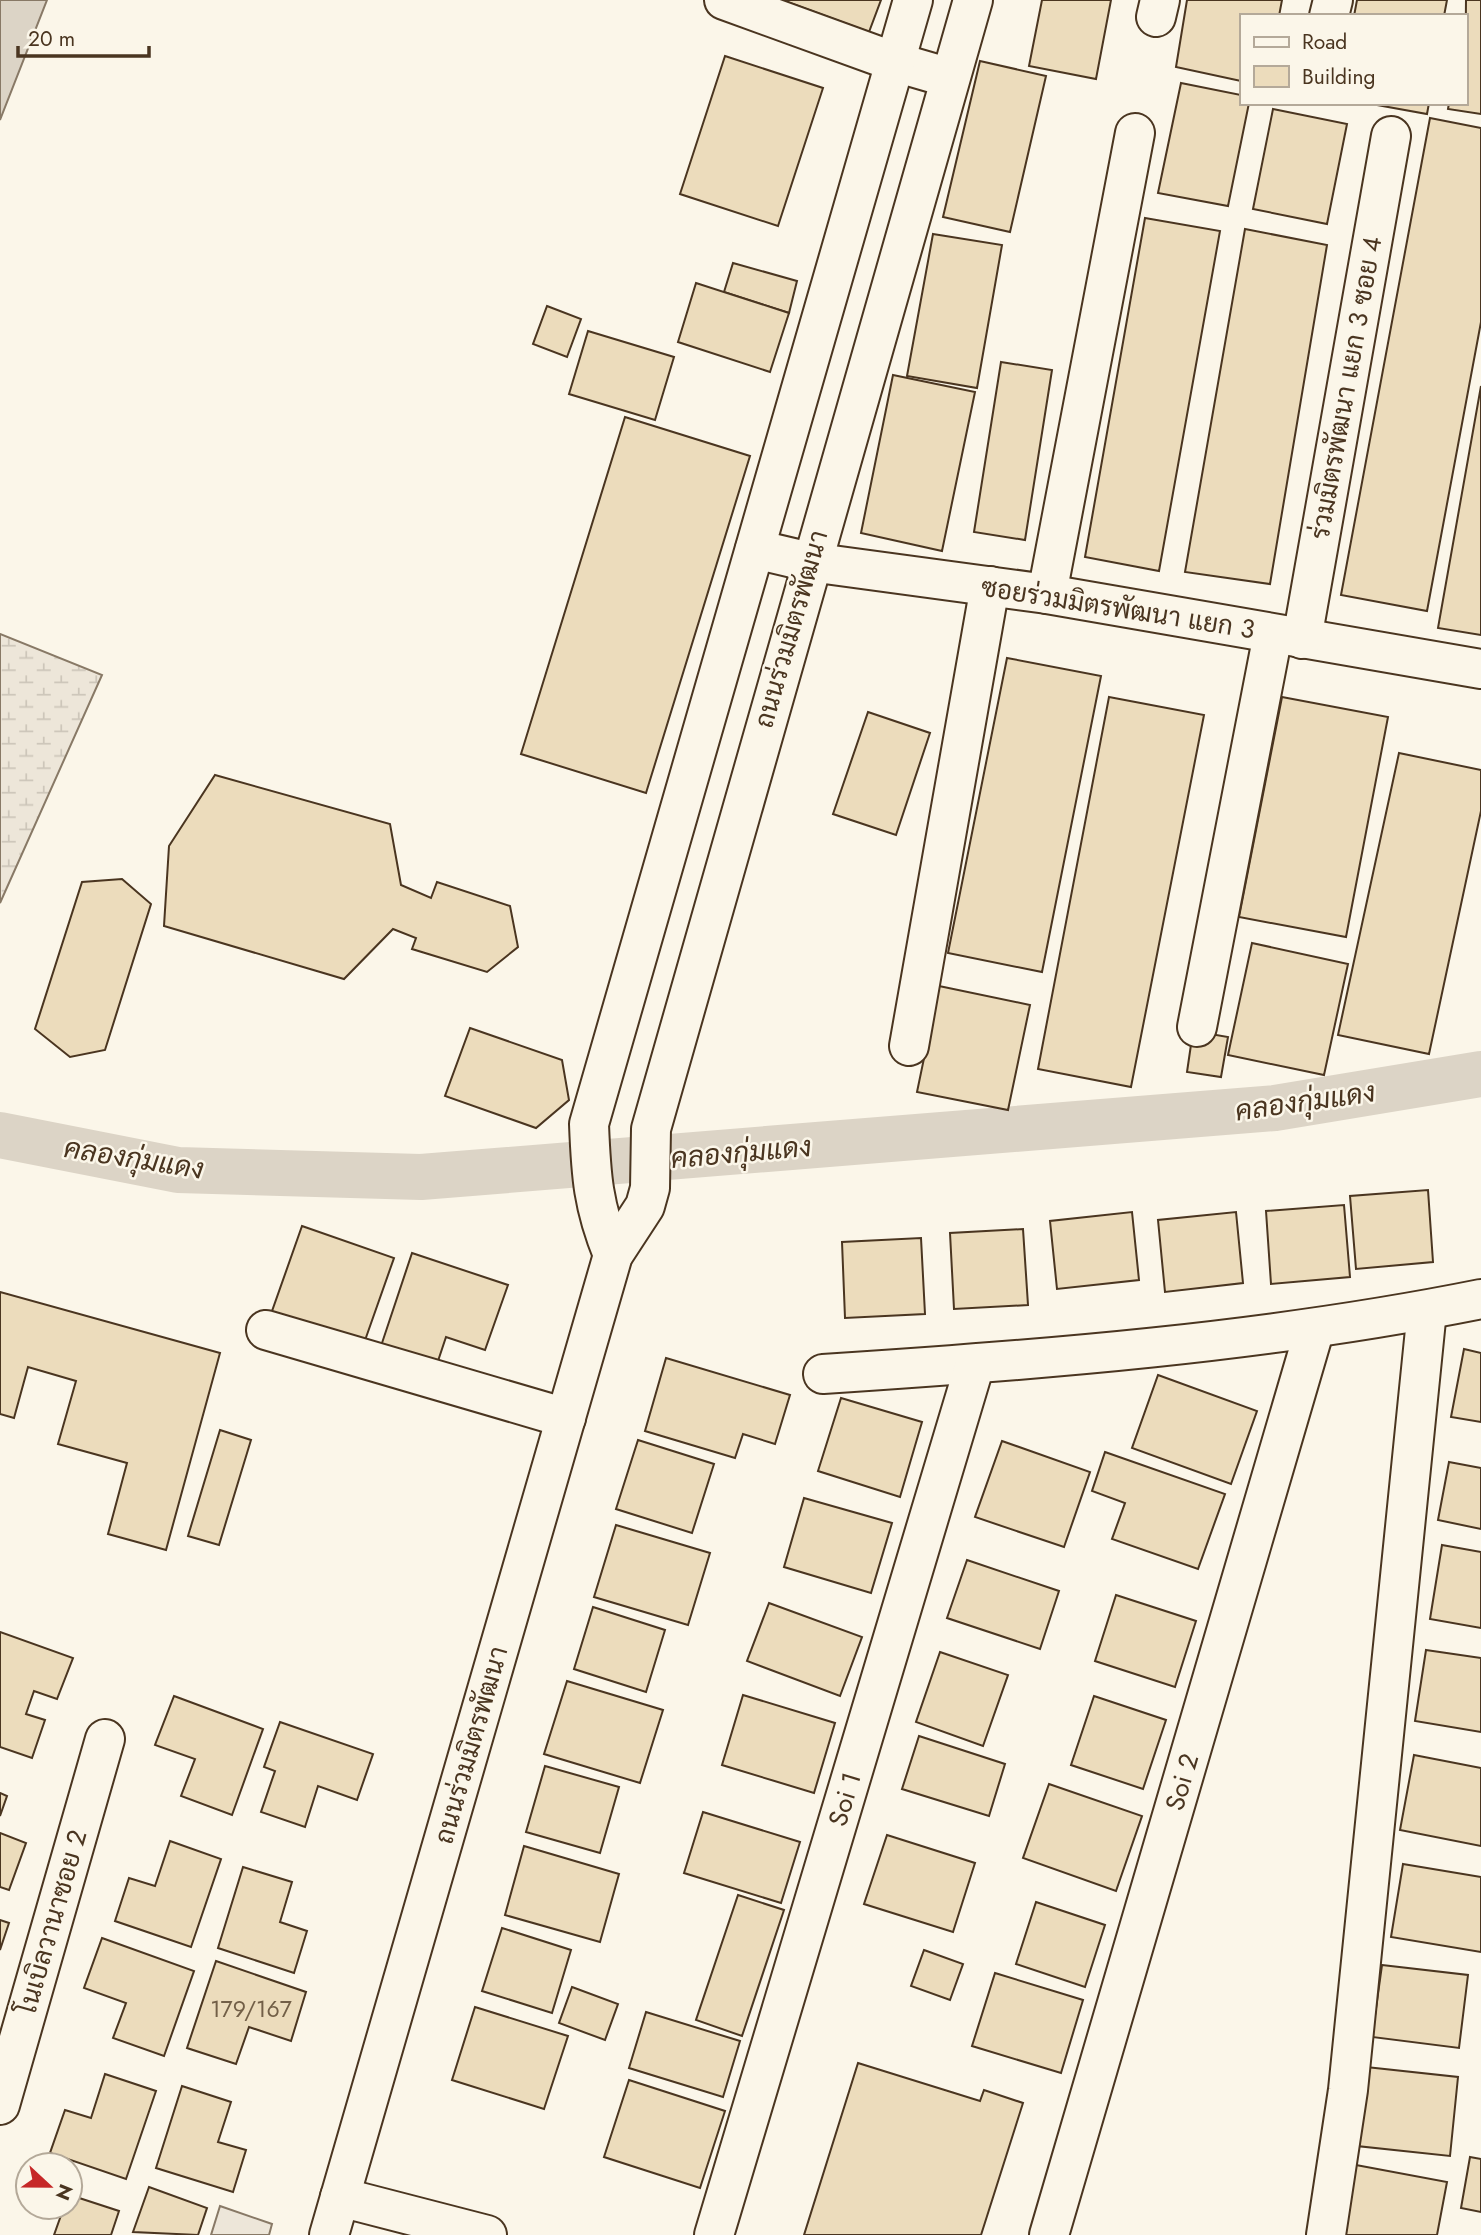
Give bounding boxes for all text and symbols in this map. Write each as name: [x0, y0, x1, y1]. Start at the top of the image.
scale bar: [18, 14, 149, 58]
legend: [1240, 14, 1467, 105]
text: 20 m: [28, 24, 75, 54]
text: Road: [1302, 27, 1347, 57]
text: Building: [1302, 62, 1375, 92]
street label: ร่วมมิตรพัฒนา แยก 3 ซอย 4: [1301, 233, 1391, 543]
street label: ถนนร่วมมิตรพัฒนา: [745, 526, 837, 732]
street label: ซอยร่วมมิตรพัฒนา แยก 3: [978, 568, 1258, 648]
water label: คลองกุ่มแดง: [1232, 1071, 1378, 1132]
water label: คลองกุ่มแดง: [669, 1126, 813, 1179]
water label: คลองกุ่มแดง: [61, 1127, 207, 1190]
street label: ถนนร่วมมิตรพัฒนา: [425, 1642, 517, 1848]
street label: Soi 2: [1155, 1749, 1208, 1815]
street label: Soi 1: [819, 1767, 871, 1831]
street label: โนเบิลวานาซอย 2: [7, 1825, 96, 2021]
house number: 179/167: [210, 1992, 292, 2026]
north arrow: [14, 2151, 84, 2221]
text: N: [49, 2180, 80, 2204]

